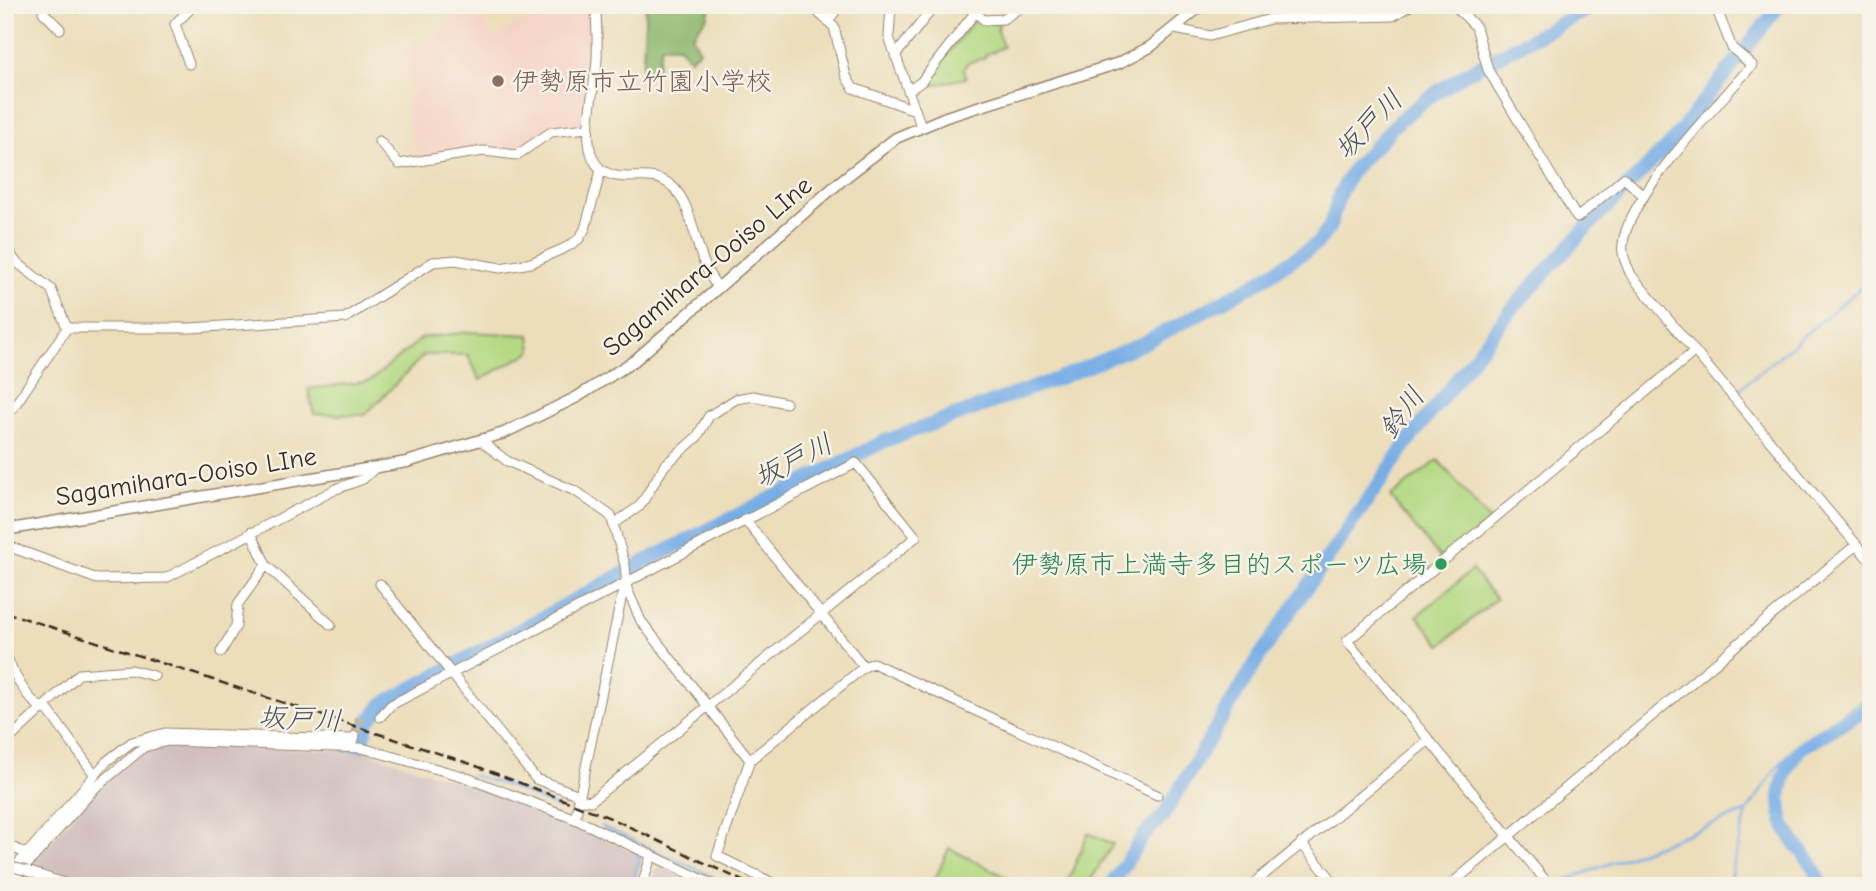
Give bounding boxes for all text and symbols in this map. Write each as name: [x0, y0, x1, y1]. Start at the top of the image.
place label: 伊勢原市立竹園小学校: [512, 67, 772, 97]
marker: 伊勢原市立竹園小学校: [490, 73, 506, 89]
water label: 坂戸川: [1328, 83, 1409, 166]
street label: Sagamihara-Ooiso LIne: [597, 171, 818, 363]
water label: 鈴川: [1372, 381, 1431, 445]
water label: 坂戸川: [749, 428, 838, 494]
street label: Sagamihara-Ooiso LIne: [54, 442, 319, 512]
place label: 伊勢原市上満寺多目的スポーツ広場: [1012, 550, 1427, 580]
marker: 伊勢原市上満寺多目的スポーツ広場: [1433, 556, 1449, 572]
water label: 坂戸川: [257, 701, 343, 737]

